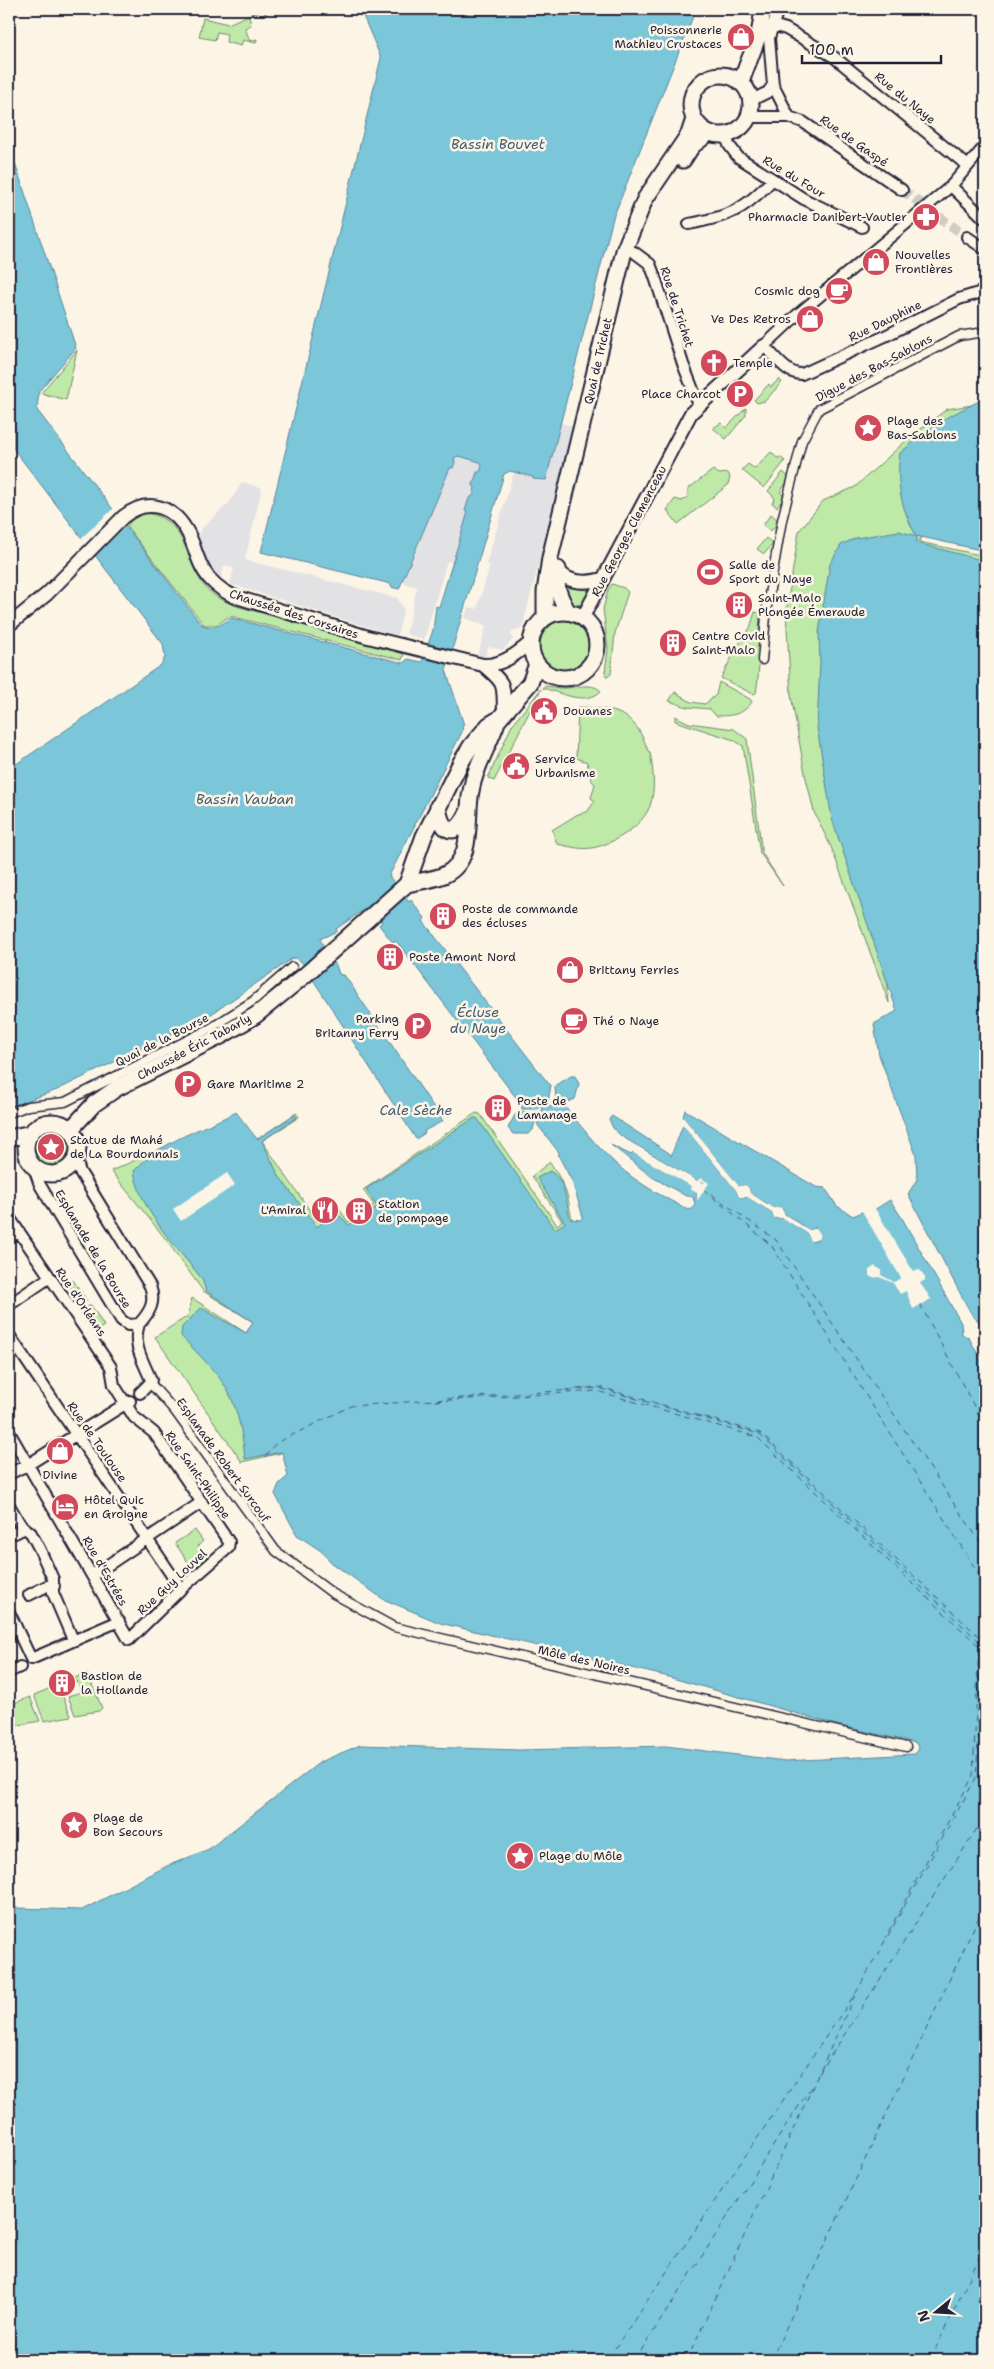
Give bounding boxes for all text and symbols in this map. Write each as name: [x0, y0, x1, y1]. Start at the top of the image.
place label: Poissonnerie Mathieu Crustaces: [614, 22, 722, 52]
shop icon: Poissonnerie Mathieu Crustaces: [726, 22, 756, 52]
scale bar: [802, 32, 940, 64]
text: 100 m: [809, 40, 854, 60]
street label: Rue du Naye: [871, 68, 939, 128]
street label: Rue de Gaspé: [817, 112, 891, 171]
water label: Bassin Bouvet: [451, 135, 546, 153]
street label: Rue du Four: [760, 152, 828, 202]
pharmacy icon: Pharmacie Danibert-Vautier: [911, 202, 941, 232]
place label: Pharmacie Danibert-Vautier: [748, 209, 907, 225]
shop icon: Nouvelles Frontières: [861, 247, 891, 277]
place label: Nouvelles Frontières: [895, 247, 953, 277]
street label: Rue de Trichet: [656, 265, 698, 349]
cafe icon: Cosmic dog: [824, 276, 854, 306]
place label: Cosmic dog: [754, 283, 820, 299]
street label: Rue Dauphine: [846, 296, 924, 346]
shop icon: Ve Des Retros: [795, 304, 825, 334]
place label: Ve Des Retros: [711, 311, 791, 327]
street label: Quai de Trichet: [580, 316, 616, 406]
street label: Digue des Bas-Sablons: [813, 330, 935, 406]
church icon: Temple: [699, 348, 729, 378]
place label: Temple: [733, 355, 773, 371]
parking icon: Place Charcot: [725, 379, 755, 409]
place label: Place Charcot: [641, 386, 721, 402]
place icon: Plage des Bas-Sablons: [853, 413, 883, 443]
place label: Plage des Bas-Sablons: [887, 413, 957, 443]
street label: Rue Georges Clemenceau: [588, 463, 670, 599]
sports icon: Salle de Sport du Naye: [695, 557, 725, 587]
place label: Salle de Sport du Naye: [729, 557, 812, 587]
street label: Chaussée des Corsaires: [227, 586, 361, 643]
building icon: Saint-Malo Plongée Émeraude: [724, 590, 754, 620]
place label: Saint-Malo Plongée Émeraude: [758, 590, 865, 620]
building icon: Centre Covid Saint-Malo: [658, 628, 688, 658]
place label: Centre Covid Saint-Malo: [692, 628, 766, 658]
public building icon: Douanes: [529, 696, 559, 726]
place label: Douanes: [563, 703, 612, 719]
public building icon: Service Urbanisme: [501, 751, 531, 781]
place label: Service Urbanisme: [535, 751, 596, 781]
water label: Bassin Vauban: [196, 790, 294, 808]
building icon: Poste de commande des écluses: [428, 901, 458, 931]
place label: Poste de commande des écluses: [462, 901, 579, 931]
building icon: Poste Amont Nord: [375, 942, 405, 972]
place label: Poste Amont Nord: [409, 949, 516, 965]
shop icon: Brittany Ferries: [555, 955, 585, 985]
place label: Brittany Ferries: [589, 962, 679, 978]
water label: Écluse du Naye: [450, 1003, 506, 1037]
cafe icon: Thé o Naye: [559, 1006, 589, 1036]
street label: Quai de la Bourse: [113, 1009, 212, 1070]
street label: Chaussée Éric Tabarly: [134, 1010, 254, 1084]
place label: Parking Britanny Ferry: [315, 1011, 399, 1041]
parking icon: Parking Britanny Ferry: [403, 1011, 433, 1041]
place label: Thé o Naye: [593, 1013, 660, 1029]
parking icon: Gare Maritime 2: [173, 1069, 203, 1099]
place label: Gare Maritime 2: [207, 1076, 304, 1092]
building icon: Poste de Lamanage: [483, 1093, 513, 1123]
place label: Poste de Lamanage: [517, 1093, 578, 1123]
water label: Cale Sèche: [380, 1101, 453, 1119]
place icon: Statue de Mahé de La Bourdonnais: [36, 1132, 66, 1162]
place label: Statue de Mahé de La Bourdonnais: [70, 1132, 179, 1162]
street label: Esplanade de la Bourse: [51, 1187, 135, 1312]
restaurant icon: L'Amiral: [310, 1195, 340, 1225]
building icon: Station de pompage: [344, 1196, 374, 1226]
place label: Station de pompage: [378, 1196, 449, 1226]
place label: L'Amiral: [261, 1202, 306, 1218]
street label: Rue d'Orléans: [52, 1264, 110, 1340]
street label: Esplanade Robert Surcouf: [172, 1395, 274, 1526]
street label: Rue de Toulouse: [63, 1399, 131, 1485]
street label: Rue Saint-Philippe: [162, 1428, 234, 1522]
shop icon: Divine: [45, 1436, 75, 1466]
place label: Divine: [43, 1467, 78, 1483]
hotel icon: Hôtel Quic en Groigne: [50, 1492, 80, 1522]
place label: Hôtel Quic en Groigne: [84, 1492, 148, 1522]
street label: Rue d'Estrées: [79, 1533, 131, 1609]
street label: Rue Guy Louvel: [134, 1545, 211, 1618]
street label: Môle des Noires: [536, 1642, 632, 1678]
building icon: Bastion de la Hollande: [47, 1668, 77, 1698]
place label: Bastion de la Hollande: [81, 1668, 148, 1698]
place icon: Plage de Bon Secours: [59, 1810, 89, 1840]
place label: Plage de Bon Secours: [93, 1810, 163, 1840]
place icon: Plage du Môle: [505, 1841, 535, 1871]
place label: Plage du Môle: [539, 1848, 623, 1864]
north arrow: [912, 2286, 962, 2336]
text: N: [913, 2308, 934, 2324]

